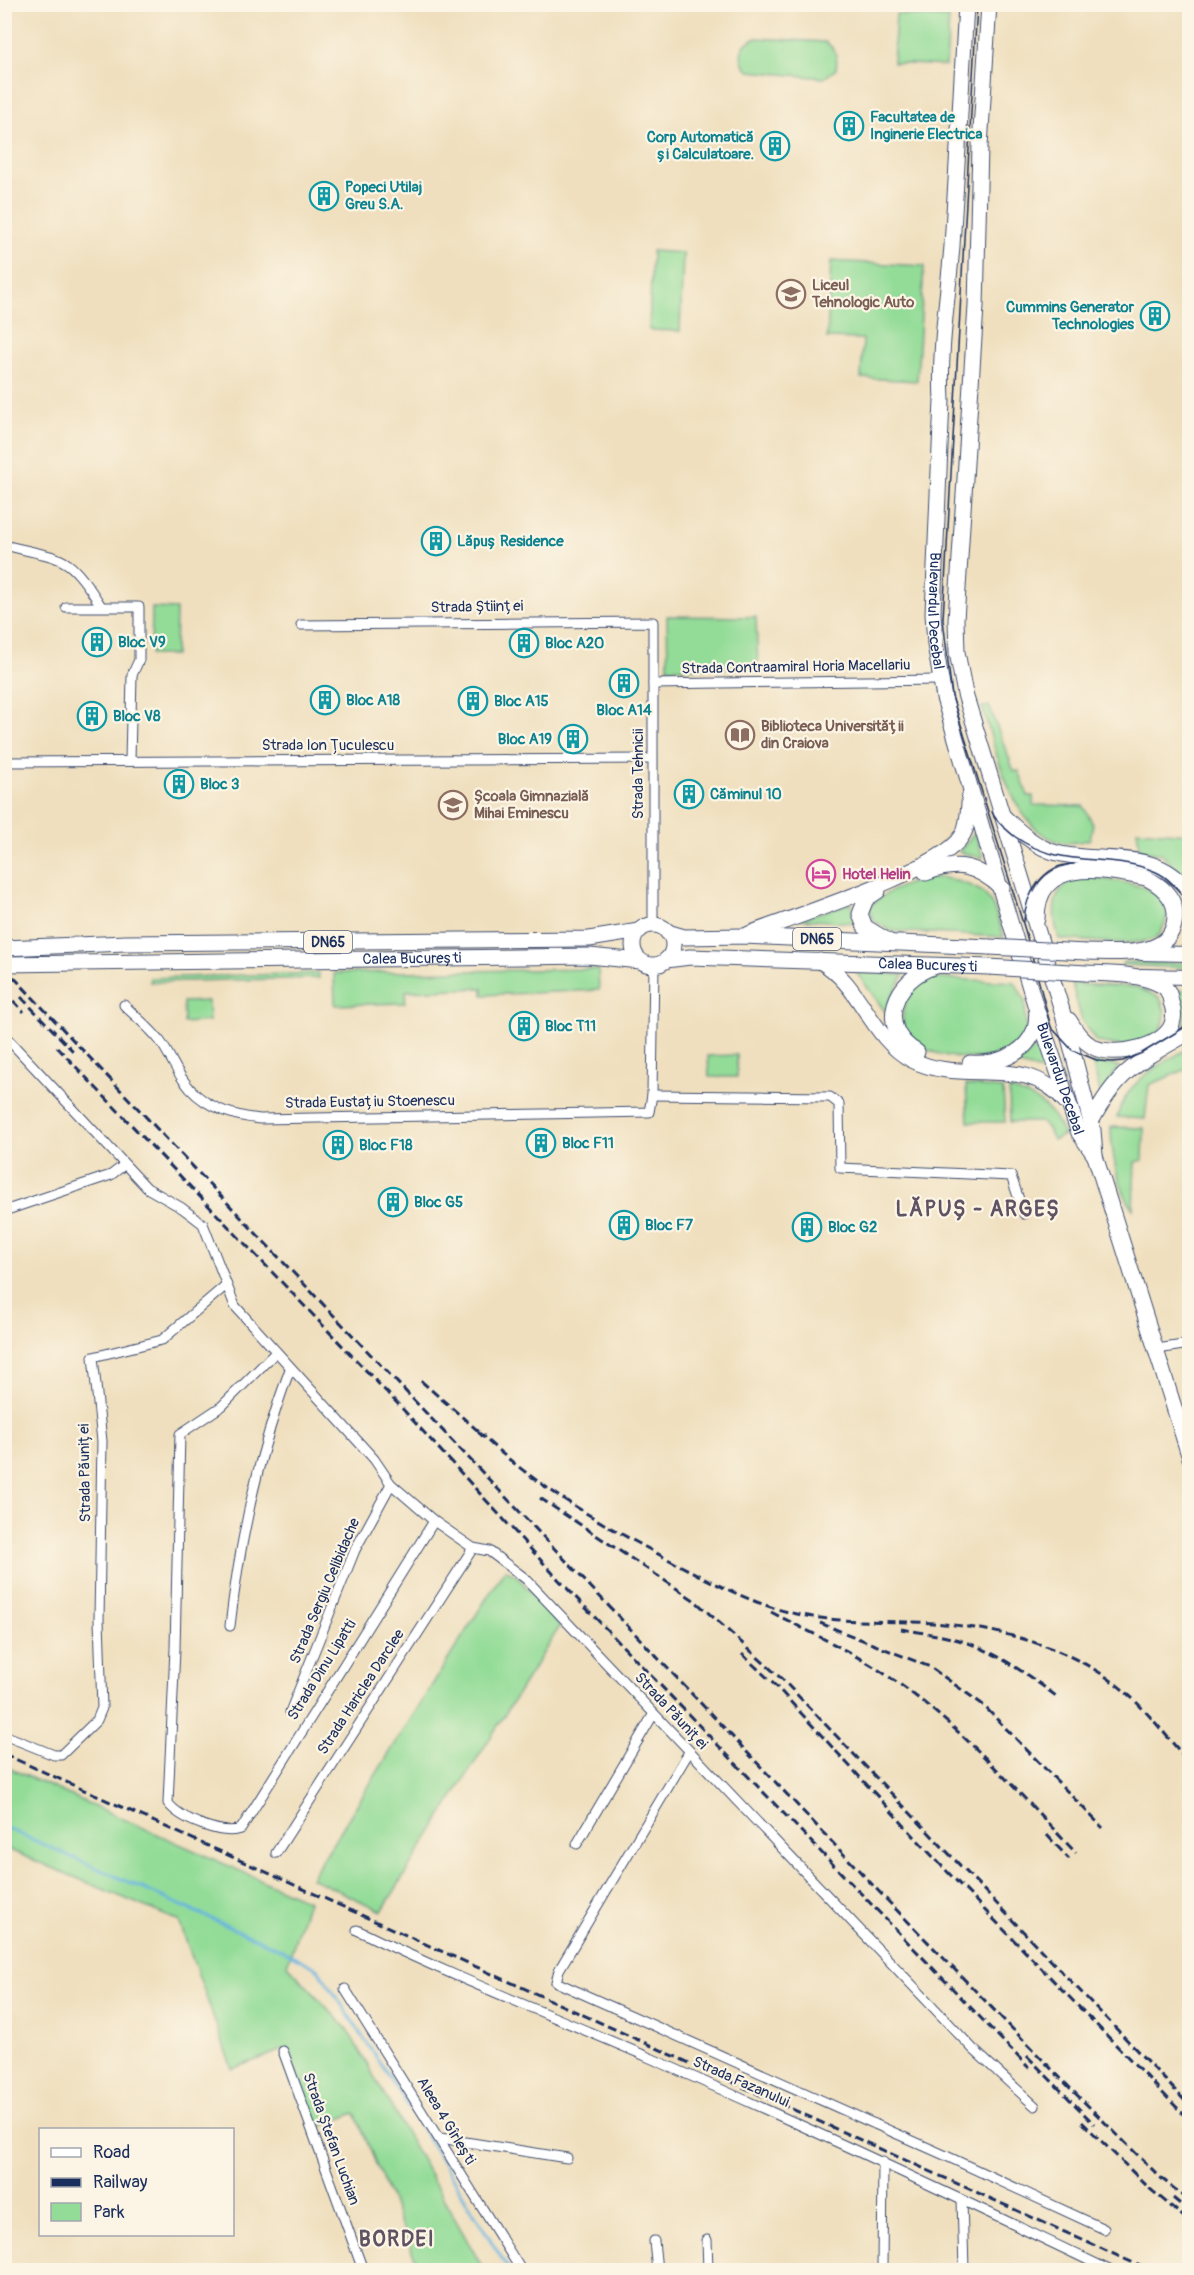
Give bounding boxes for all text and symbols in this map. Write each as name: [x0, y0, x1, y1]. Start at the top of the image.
place label: Facultatea de Inginerie Electrica: [870, 108, 982, 144]
building icon: Facultatea de Inginerie Electrica: [833, 110, 865, 142]
place label: Corp Automatică și Calculatoare.: [647, 128, 754, 164]
building icon: Corp Automatică și Calculatoare.: [759, 130, 791, 162]
place label: Popeci Utilaj Greu S.A.: [345, 178, 422, 214]
building icon: Popeci Utilaj Greu S.A.: [308, 180, 340, 212]
place label: Liceul Tehnologic Auto: [811, 276, 914, 312]
school or university icon: Liceul Tehnologic Auto: [775, 278, 807, 310]
place label: Cummins Generator Technologies: [1006, 298, 1135, 334]
building icon: Cummins Generator Technologies: [1139, 300, 1171, 332]
building icon: Lăpuș Residence: [420, 525, 452, 557]
place label: Lăpuș Residence: [457, 532, 564, 551]
street label: Bulevardul Decebal: [924, 552, 949, 671]
street label: Strada Științei: [431, 597, 524, 617]
building icon: Bloc V9: [81, 626, 113, 658]
building icon: Bloc A20: [508, 627, 540, 659]
place label: Bloc V9: [118, 633, 166, 652]
place label: Bloc A20: [545, 634, 604, 653]
street label: Strada Contraamiral Horia Macellariu: [681, 656, 911, 678]
building icon: Bloc A14: [608, 667, 640, 699]
building icon: Bloc A18: [309, 684, 341, 716]
building icon: Bloc A15: [457, 685, 489, 717]
place label: Bloc A18: [346, 691, 401, 710]
place label: Bloc A15: [494, 692, 549, 711]
building icon: Bloc V8: [76, 700, 108, 732]
place label: Bloc A14: [596, 701, 652, 720]
place label: Bloc V8: [113, 707, 161, 726]
place label: Biblioteca Universității din Craiova: [761, 717, 904, 753]
library icon: Biblioteca Universității din Craiova: [724, 719, 756, 751]
building icon: Bloc A19: [557, 723, 589, 755]
street label: Strada Tehnicii: [629, 728, 648, 819]
place label: Bloc A19: [498, 730, 552, 749]
street label: Strada Ion Țuculescu: [262, 736, 394, 755]
building icon: Bloc 3: [163, 768, 195, 800]
place label: Bloc 3: [200, 775, 239, 794]
building icon: Căminul 10: [673, 778, 705, 810]
place label: Căminul 10: [710, 785, 782, 804]
place label: Școala Gimnazială Mihai Eminescu: [474, 787, 589, 823]
school or university icon: Școala Gimnazială Mihai Eminescu: [437, 789, 469, 821]
hotel icon: Hotel Helin: [805, 858, 837, 890]
place label: Hotel Helin: [842, 865, 911, 884]
road number: DN65: [793, 928, 841, 950]
road number: DN65: [304, 931, 352, 953]
street label: Calea București: [362, 948, 462, 969]
street label: Calea București: [878, 954, 978, 976]
building icon: Bloc T11: [508, 1010, 540, 1042]
place label: Bloc T11: [545, 1017, 596, 1036]
street label: Bulevardul Decebal: [1032, 1020, 1088, 1137]
street label: Strada Eustațiu Stoenescu: [285, 1091, 455, 1113]
building icon: Bloc F11: [525, 1127, 557, 1159]
building icon: Bloc F18: [322, 1129, 354, 1161]
place label: Bloc F11: [562, 1134, 614, 1153]
place label: Bloc F18: [359, 1136, 413, 1155]
building icon: Bloc G5: [377, 1186, 409, 1218]
place label: Bloc G5: [414, 1193, 463, 1212]
district label: LĂPUȘ - ARGEȘ: [896, 1196, 1060, 1223]
building icon: Bloc F7: [608, 1209, 640, 1241]
building icon: Bloc G2: [791, 1211, 823, 1243]
place label: Bloc F7: [645, 1216, 693, 1235]
place label: Bloc G2: [828, 1218, 877, 1237]
street label: Strada Păuniței: [75, 1423, 95, 1522]
street label: Strada Sergiu Celibidache: [286, 1515, 365, 1667]
street label: Strada Dinu Lipatti: [283, 1616, 361, 1724]
street label: Strada Hariclea Darclee: [313, 1625, 409, 1758]
street label: Strada Păuniței: [630, 1669, 712, 1754]
street label: Strada Fazanului: [690, 2052, 793, 2112]
street label: Strada Ștefan Luchian: [298, 2070, 364, 2208]
street label: Aleea 4 Gîrlești: [412, 2074, 480, 2168]
legend: [39, 2128, 234, 2236]
text: Road: [93, 2141, 130, 2164]
text: Railway: [93, 2171, 148, 2194]
text: Park: [93, 2201, 125, 2224]
district label: BORDEI: [359, 2226, 435, 2253]

